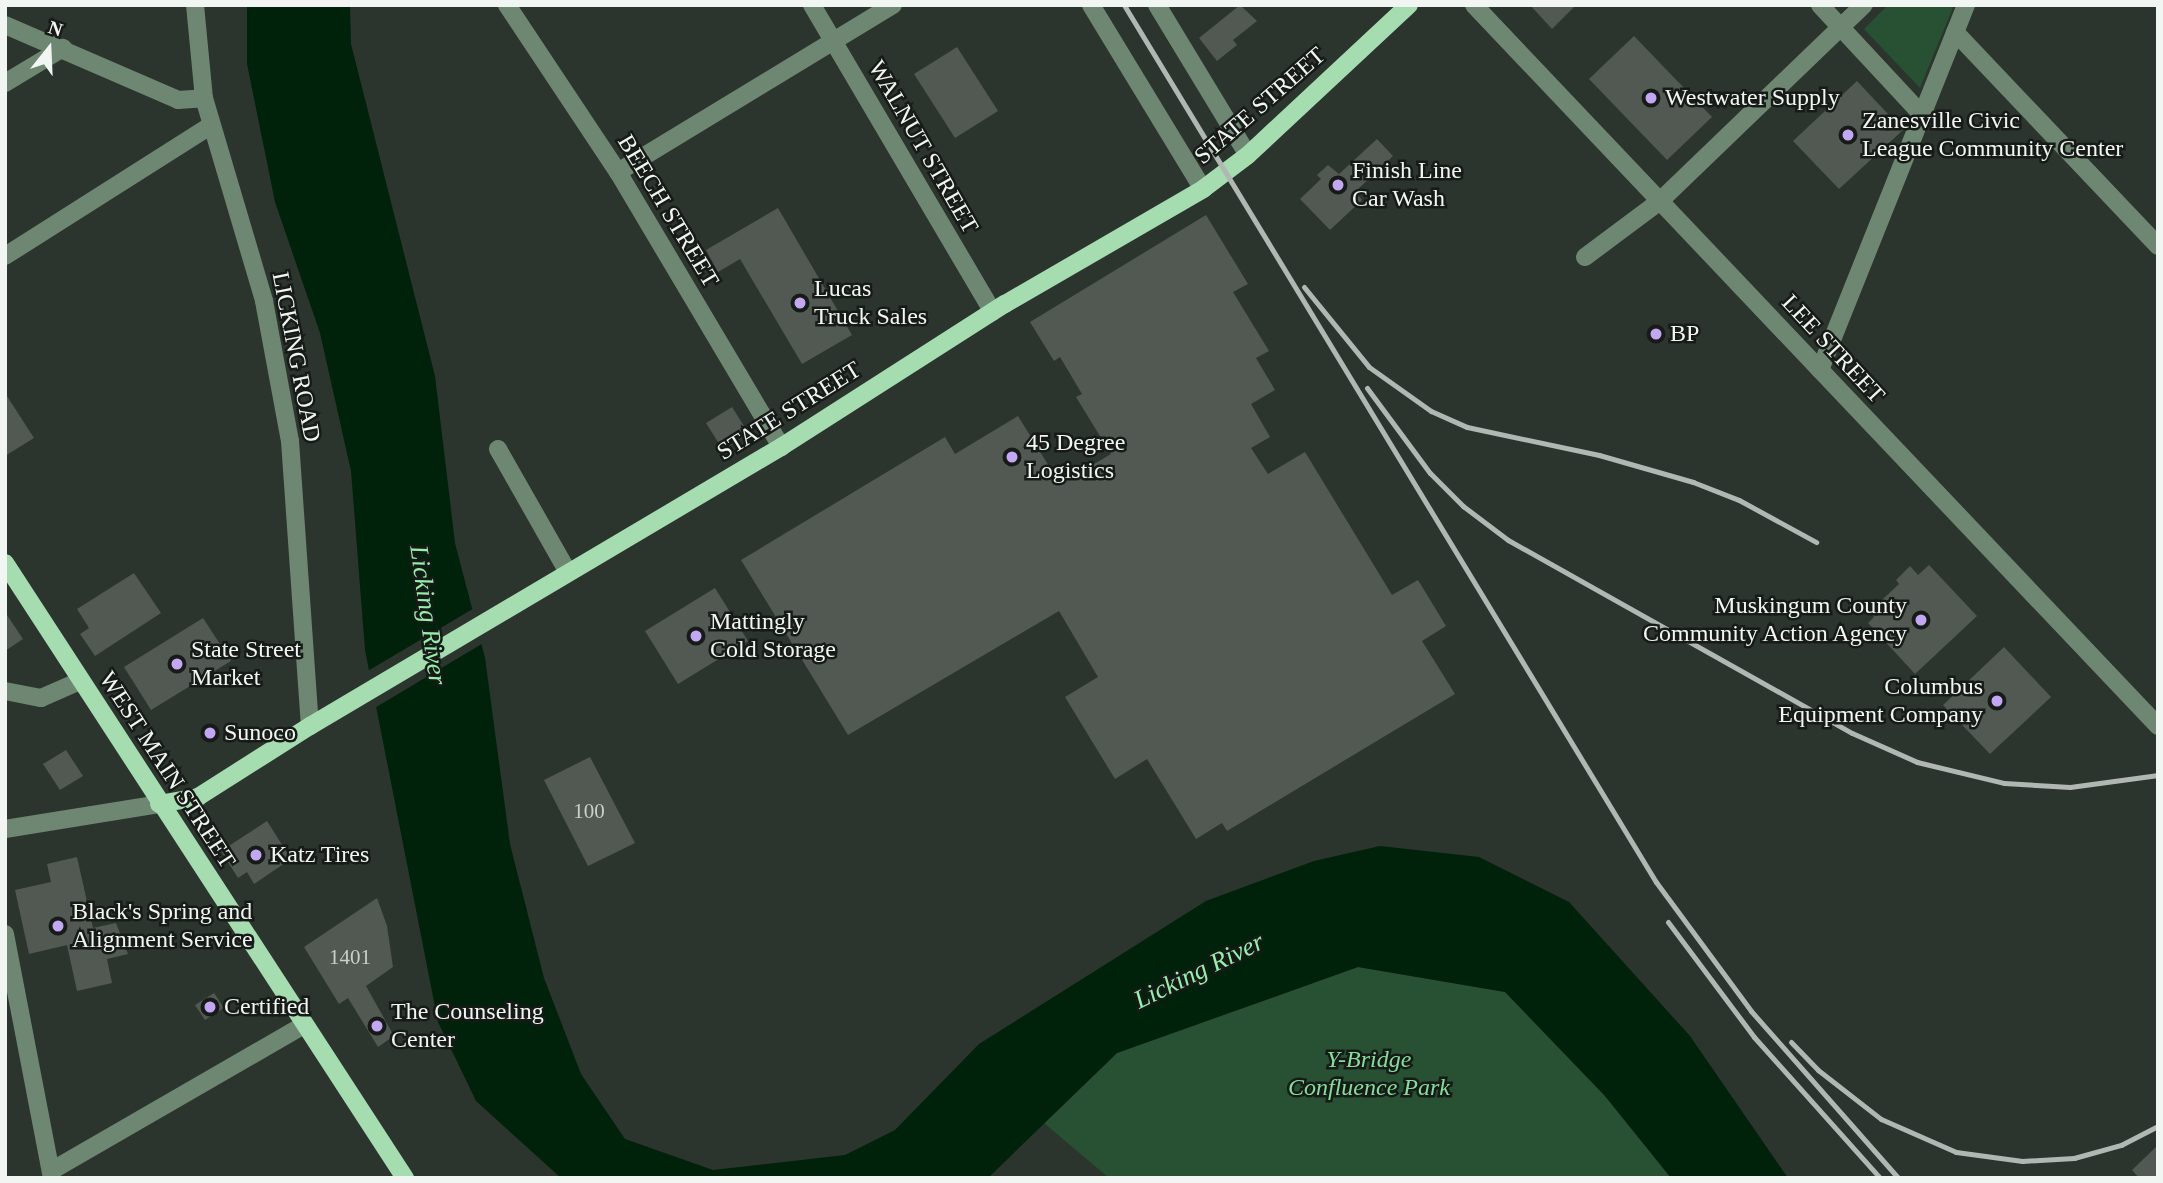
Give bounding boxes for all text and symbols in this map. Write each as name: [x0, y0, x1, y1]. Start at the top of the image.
north arrow: [14, 14, 84, 84]
text: N: [46, 16, 65, 41]
street label: STATE STREET: [1189, 41, 1331, 171]
street label: WALNUT STREET: [862, 55, 984, 239]
place label: Westwater Supply: [1665, 84, 1840, 112]
marker: Westwater Supply: [1643, 90, 1659, 106]
place label: Zanesville Civic League Community Center: [1862, 107, 2123, 163]
marker: Zanesville Civic League Community Center: [1840, 127, 1856, 143]
street label: BEECH STREET: [611, 130, 725, 292]
place label: Finish Line Car Wash: [1352, 157, 1462, 213]
marker: Finish Line Car Wash: [1330, 177, 1346, 193]
street label: LICKING ROAD: [265, 270, 327, 444]
place label: Lucas Truck Sales: [814, 275, 927, 331]
street label: LEE STREET: [1775, 289, 1891, 409]
marker: Lucas Truck Sales: [792, 295, 808, 311]
place label: BP: [1670, 320, 1699, 348]
marker: BP: [1648, 326, 1664, 342]
street label: STATE STREET: [712, 355, 866, 467]
place label: 45 Degree Logistics: [1026, 429, 1125, 485]
marker: 45 Degree Logistics: [1004, 449, 1020, 465]
water label: Licking River: [403, 543, 453, 687]
place label: Muskingum County Community Action Agency: [1640, 592, 1907, 648]
place label: Mattingly Cold Storage: [710, 608, 836, 664]
marker: Muskingum County Community Action Agency: [1913, 612, 1929, 628]
marker: Mattingly Cold Storage: [688, 628, 704, 644]
place label: State Street Market: [191, 636, 301, 692]
marker: State Street Market: [169, 656, 185, 672]
street label: WEST MAIN STREET: [92, 666, 242, 874]
place label: Columbus Equipment Company: [1778, 673, 1983, 729]
marker: Columbus Equipment Company: [1989, 693, 2005, 709]
place label: Sunoco: [224, 719, 296, 747]
marker: Sunoco: [202, 725, 218, 741]
house number: 100: [573, 798, 605, 824]
place label: Katz Tires: [270, 841, 370, 869]
marker: Katz Tires: [248, 847, 264, 863]
place label: Black's Spring and Alignment Service: [72, 898, 253, 954]
marker: Black's Spring and Alignment Service: [50, 918, 66, 934]
water label: Licking River: [1129, 926, 1269, 1016]
house number: 1401: [329, 944, 371, 970]
place label: Certified: [224, 993, 309, 1021]
place label: The Counseling Center: [391, 998, 544, 1054]
marker: Certified: [202, 999, 218, 1015]
marker: The Counseling Center: [369, 1018, 385, 1034]
park label: Y-Bridge Confluence Park: [1288, 1046, 1450, 1102]

